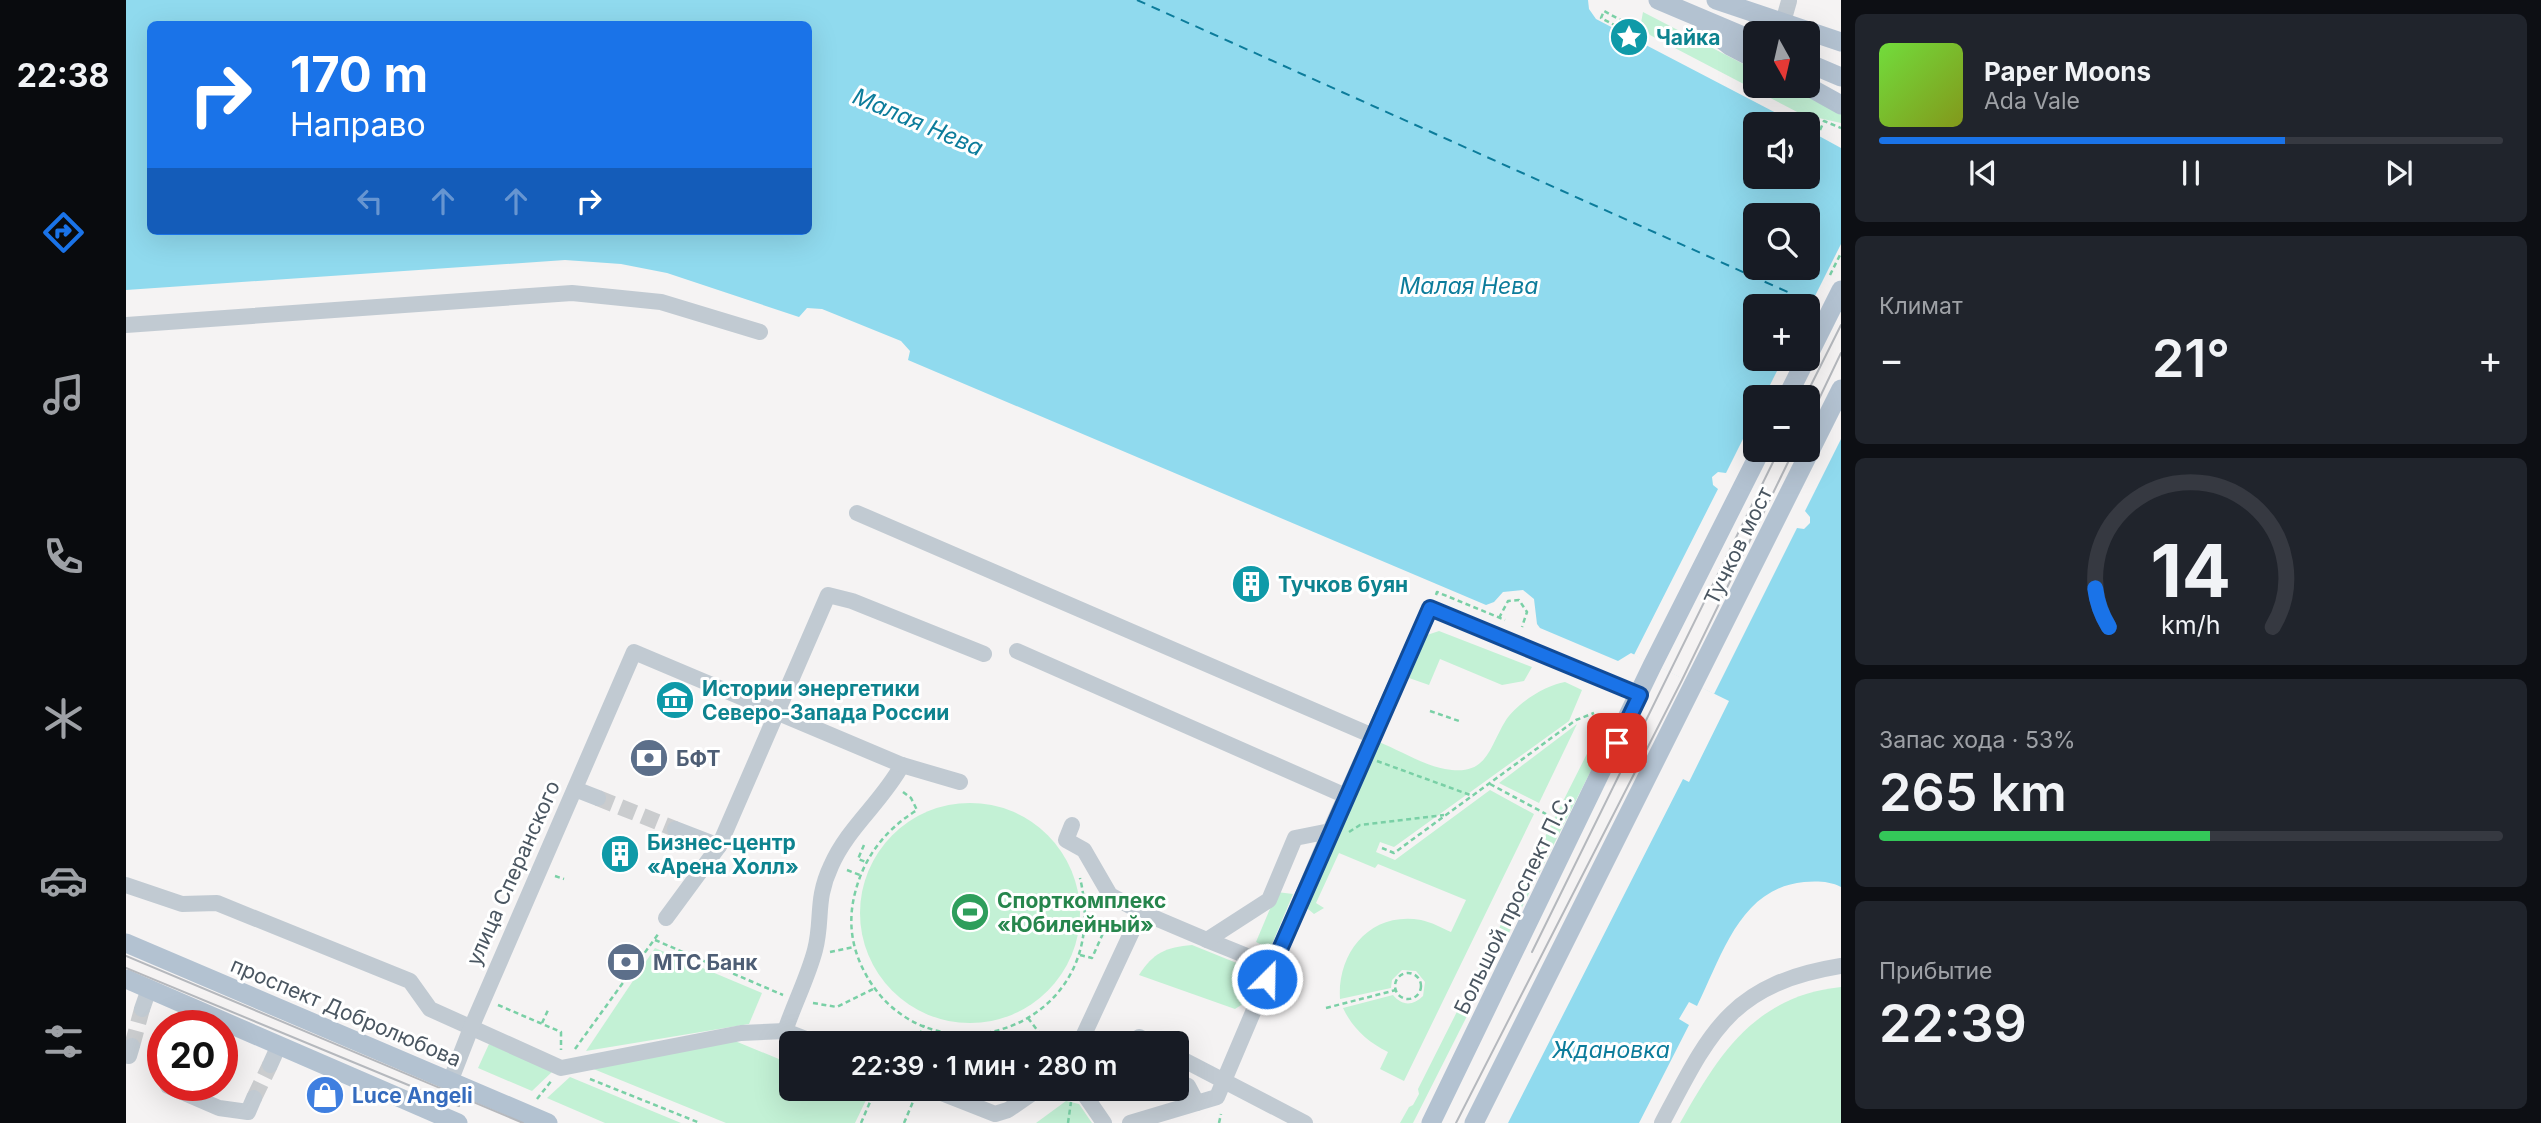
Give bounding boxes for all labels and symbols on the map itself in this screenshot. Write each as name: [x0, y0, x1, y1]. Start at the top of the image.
place icon: Чайка: [1608, 16, 1650, 58]
north arrow: [1743, 21, 1820, 98]
place label: Чайка: [1656, 25, 1721, 50]
water label: Малая Нева: [849, 82, 987, 162]
water label: Малая Нева: [1400, 272, 1538, 300]
street label: Тучков мост: [1699, 483, 1777, 609]
building icon: Тучков буян: [1230, 563, 1272, 605]
place label: Тучков буян: [1278, 572, 1408, 597]
place label: Истории энергетики Северо-Запада России: [702, 676, 949, 725]
museum icon: Истории энергетики Северо-Запада России: [654, 679, 696, 721]
pin: [1587, 713, 1647, 773]
bank icon: БФТ: [628, 737, 670, 779]
place label: БФТ: [676, 746, 720, 771]
street label: улица Сперанского: [461, 777, 565, 969]
street label: Большой проспект П.С.: [1449, 790, 1577, 1018]
place label: Бизнес-центр «Арена Холл»: [647, 830, 799, 879]
building icon: Бизнес-центр «Арена Холл»: [599, 833, 641, 875]
place label: Спорткомплекс «Юбилейный»: [997, 888, 1166, 937]
sports icon: Спорткомплекс «Юбилейный»: [949, 891, 991, 933]
bank icon: МТС Банк: [605, 941, 647, 983]
position arrow: [1230, 942, 1304, 1016]
place label: МТС Банк: [653, 950, 758, 975]
street label: проспект Добролюбова: [227, 952, 465, 1072]
speed limit sign: 20: [147, 1010, 238, 1101]
water label: Ждановка: [1551, 1036, 1670, 1064]
shop icon: Luce Angeli: [304, 1074, 346, 1116]
place label: Luce Angeli: [352, 1083, 473, 1108]

